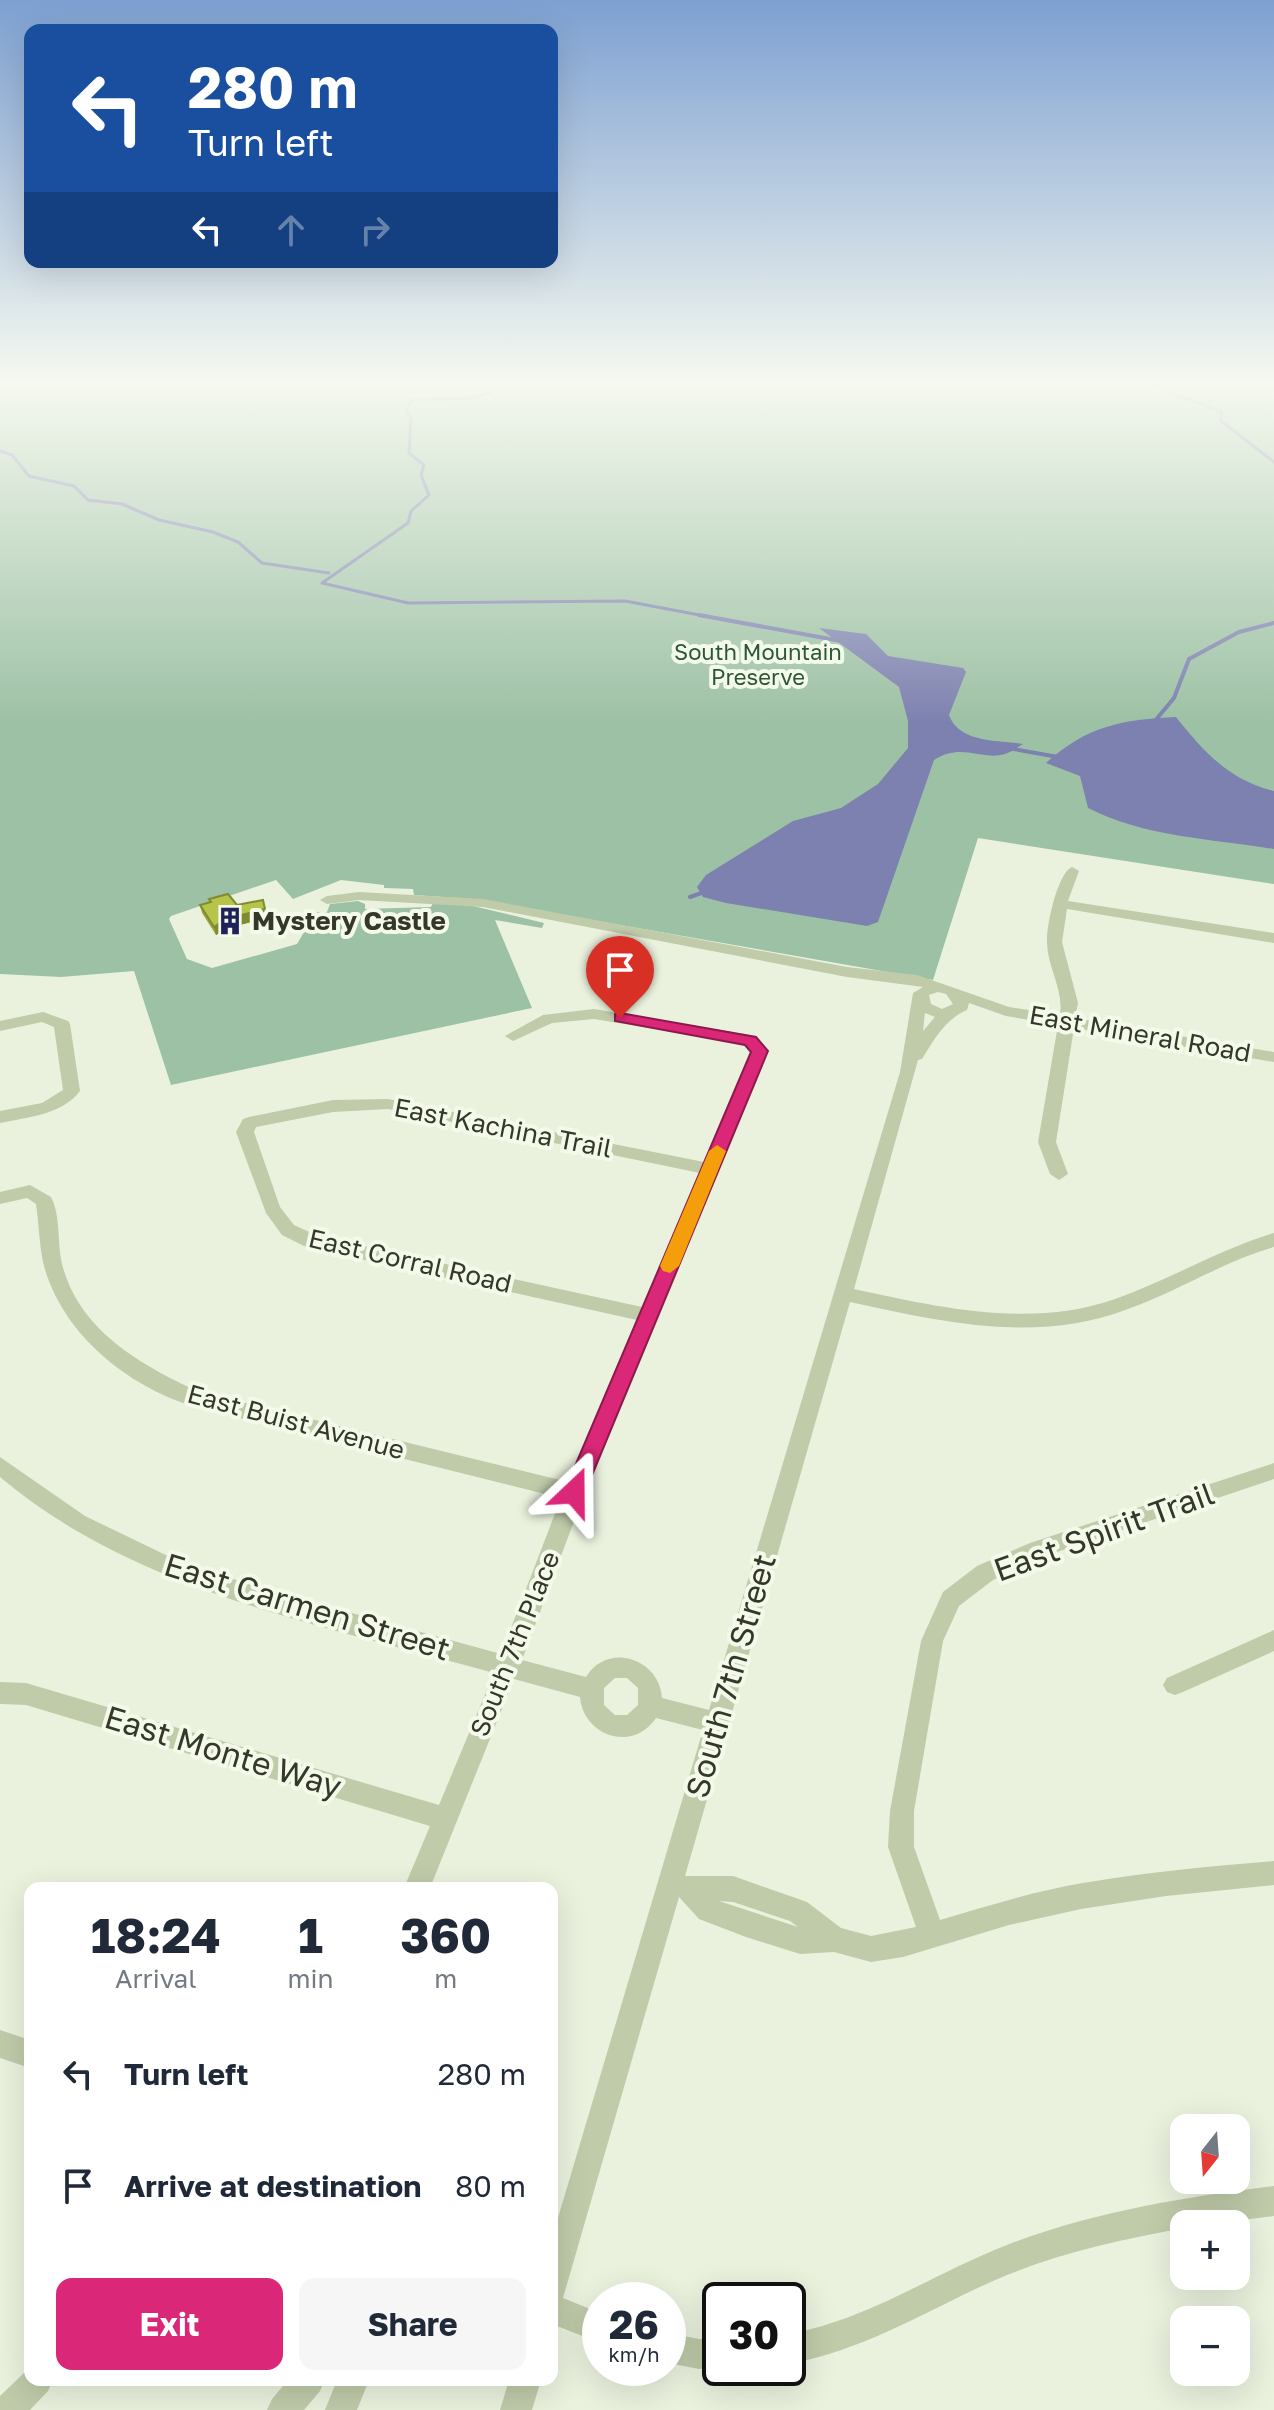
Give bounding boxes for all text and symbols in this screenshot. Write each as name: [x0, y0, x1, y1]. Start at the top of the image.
text: 280 m: [188, 53, 357, 120]
icon: left: [56, 56, 160, 160]
text: Turn left: [188, 121, 334, 164]
icon: left: [185, 208, 229, 252]
icon: ahead: [269, 208, 313, 252]
icon: right: [353, 208, 397, 252]
park label: South Mountain Preserve: [674, 638, 842, 690]
place label: Mystery Castle: [252, 905, 446, 936]
building icon: Mystery Castle: [215, 906, 245, 936]
pin: [586, 936, 654, 1018]
icon: arrive: [598, 948, 642, 992]
street label: East Mineral Road: [1027, 999, 1253, 1068]
street label: East Kachina Trail: [392, 1091, 615, 1164]
street label: East Corral Road: [306, 1222, 515, 1299]
street label: East Buist Avenue: [184, 1378, 408, 1465]
position arrow: [532, 1450, 616, 1534]
street label: East Spirit Trail: [988, 1474, 1219, 1589]
street label: East Carmen Street: [160, 1545, 455, 1668]
street label: South 7th Place: [463, 1547, 566, 1741]
street label: South 7th Street: [677, 1550, 783, 1802]
street label: East Monte Way: [100, 1697, 346, 1805]
text: 18:24: [91, 1906, 221, 1964]
text: 1: [298, 1906, 323, 1964]
text: 360: [400, 1906, 491, 1964]
text: Arrival: [115, 1963, 197, 1994]
text: min: [288, 1963, 334, 1994]
text: m: [434, 1963, 457, 1994]
icon: left: [56, 2052, 100, 2096]
text: Turn left: [124, 2056, 249, 2092]
text: 280 m: [438, 2056, 526, 2092]
north arrow: [1170, 2114, 1250, 2194]
map controls: [1170, 2114, 1250, 2386]
icon: arrive: [56, 2164, 100, 2208]
text: Arrive at destination: [124, 2168, 421, 2204]
text: 80 m: [455, 2168, 526, 2204]
button: +: [1170, 2210, 1250, 2290]
button: Exit: [56, 2278, 283, 2370]
button: Share: [299, 2278, 526, 2370]
speed limit sign: 30: [702, 2282, 806, 2386]
text: 26: [609, 2300, 659, 2348]
button: −: [1170, 2306, 1250, 2386]
text: km/h: [609, 2342, 659, 2366]

